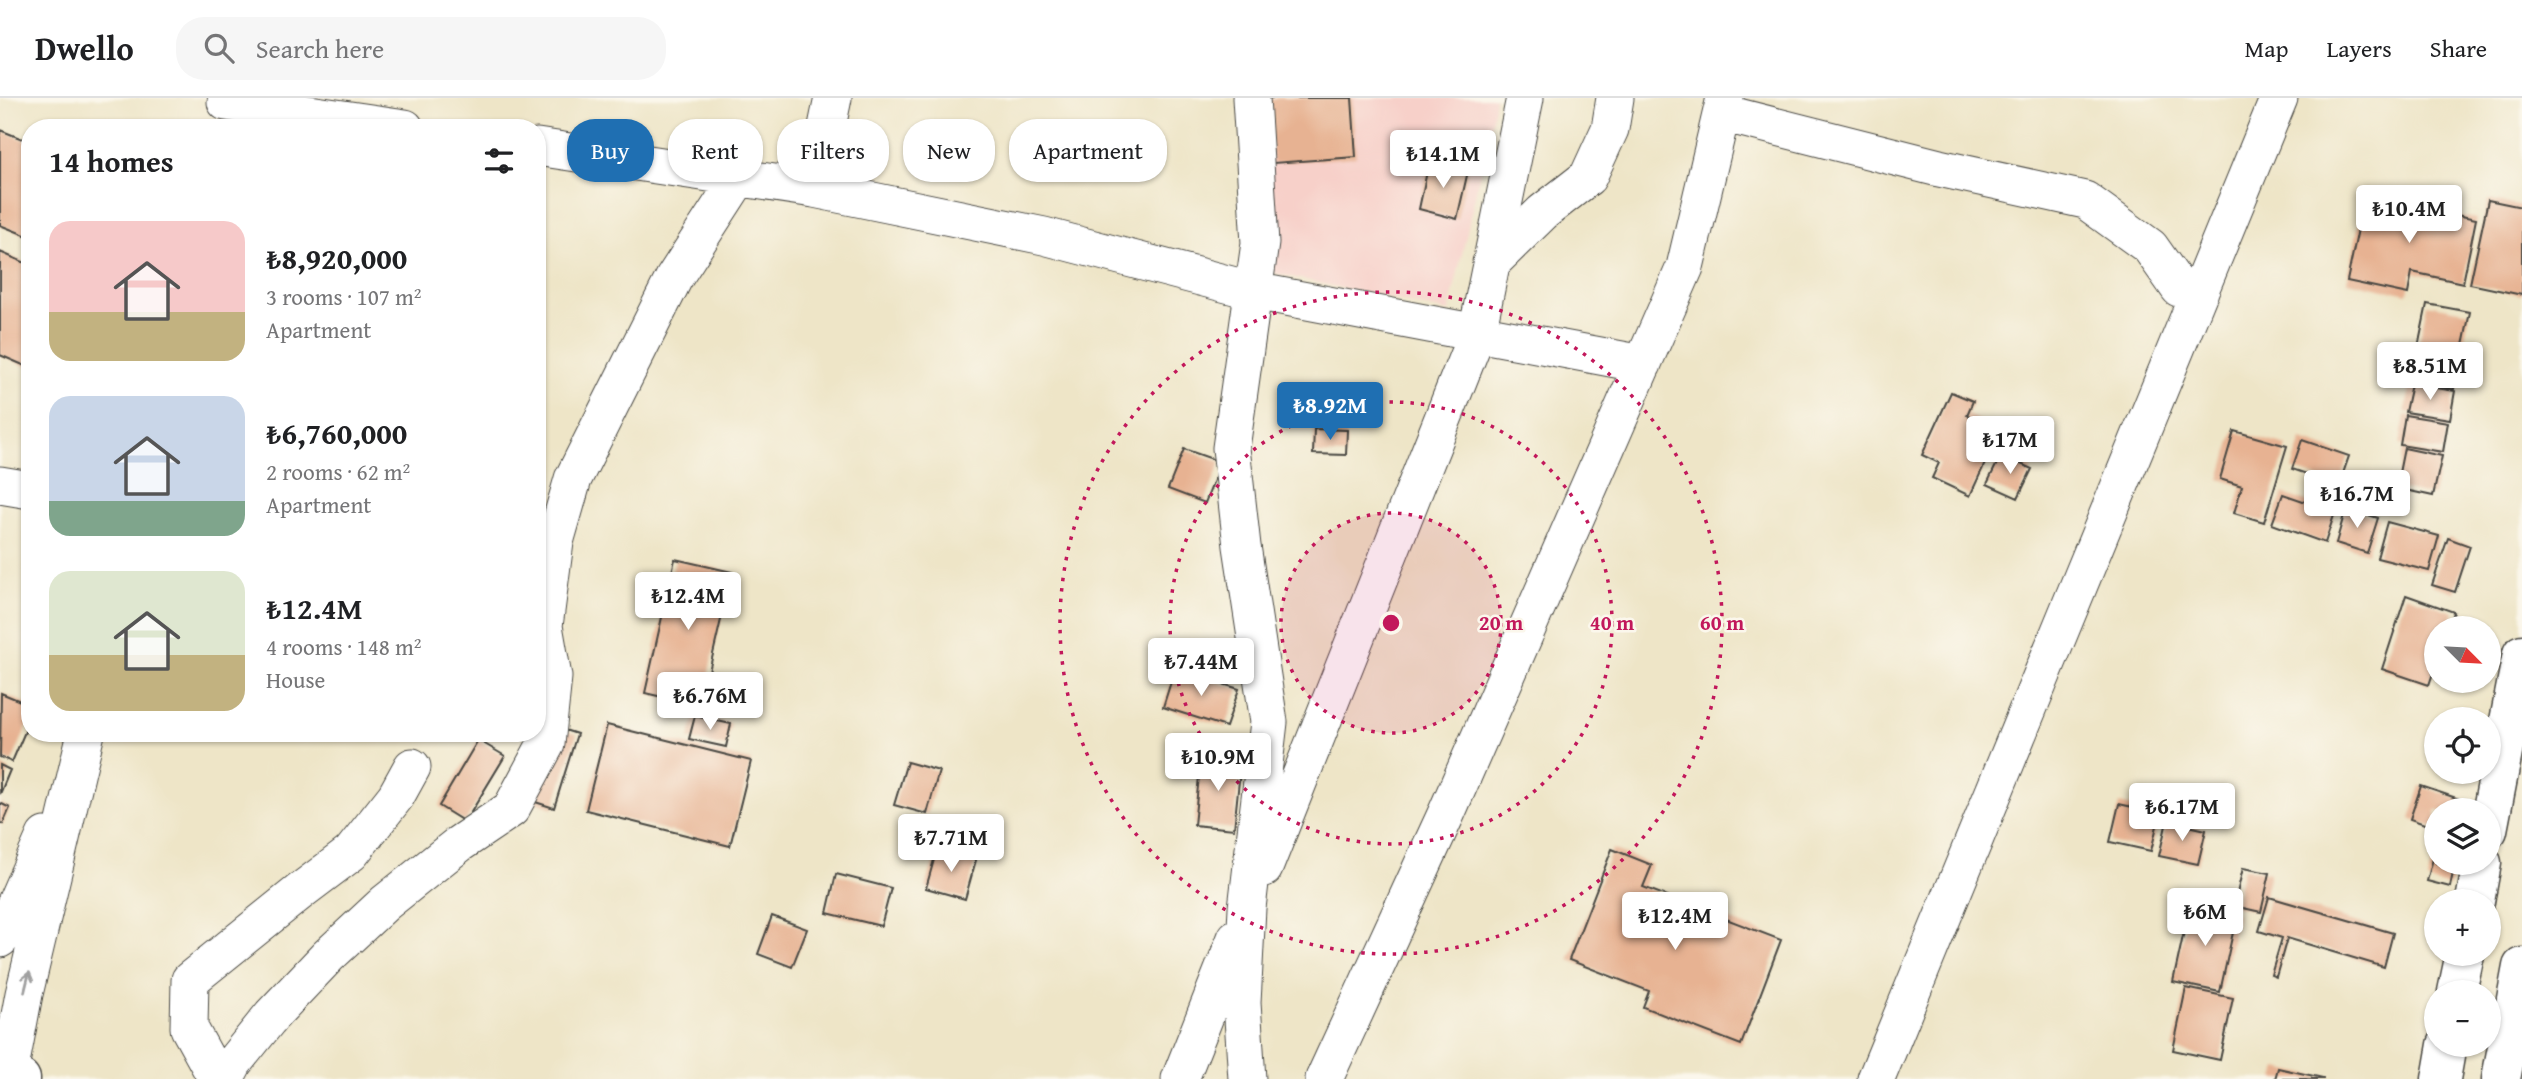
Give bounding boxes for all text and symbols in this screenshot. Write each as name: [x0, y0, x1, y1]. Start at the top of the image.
search box: [176, 17, 666, 80]
text: Dwello: [35, 24, 134, 72]
icon: search: [200, 29, 238, 67]
text: Search here: [256, 29, 384, 68]
text: Map: [2245, 31, 2288, 66]
text: Layers: [2326, 31, 2392, 66]
text: Share: [2430, 31, 2487, 66]
chip: Buy: [567, 119, 654, 182]
chip: Rent: [668, 119, 763, 182]
chip: Filters: [777, 119, 889, 182]
chip: New: [903, 119, 995, 182]
chip: Apartment: [1009, 119, 1167, 182]
pin: ₺14.1M: [1386, 130, 1500, 190]
text: ₺14.1M: [1406, 136, 1480, 169]
text: 14 homes: [49, 139, 174, 183]
icon: filters: [480, 142, 518, 180]
pin: ₺10.4M: [2352, 186, 2466, 245]
text: ₺10.4M: [2372, 191, 2446, 224]
text: ₺8,920,000: [266, 236, 407, 280]
icon: home: [105, 249, 189, 333]
text: 3 rooms · 107 m²: [266, 280, 421, 313]
text: Apartment: [266, 313, 371, 346]
pin: ₺8.51M: [2373, 342, 2487, 402]
text: ₺8.51M: [2393, 348, 2467, 381]
pin: ₺8.92M: [1273, 382, 1387, 442]
text: ₺8.92M: [1293, 388, 1367, 421]
text: ₺6,760,000: [266, 411, 407, 455]
pin: ₺17M: [1969, 416, 2051, 476]
text: ₺17M: [1982, 422, 2038, 455]
icon: home: [105, 424, 189, 508]
text: 2 rooms · 62 m²: [266, 455, 410, 488]
pin: ₺16.7M: [2300, 470, 2414, 530]
text: ₺16.7M: [2320, 476, 2394, 509]
text: Apartment: [266, 488, 371, 521]
pin: ₺12.4M: [631, 573, 745, 632]
text: ₺12.4M: [651, 578, 725, 611]
text: ₺12.4M: [266, 586, 362, 630]
icon: home: [105, 599, 189, 683]
text: 20 m: [1479, 607, 1523, 638]
text: 40 m: [1590, 607, 1634, 638]
text: 60 m: [1700, 607, 1744, 638]
centre of rings: [1379, 611, 1403, 635]
north arrow: [2424, 616, 2501, 693]
map controls: [2424, 616, 2501, 1057]
text: 4 rooms · 148 m²: [266, 630, 421, 663]
pin: ₺7.44M: [1144, 638, 1258, 698]
text: ₺7.44M: [1164, 644, 1238, 677]
text: House: [266, 663, 325, 696]
pin: ₺6.76M: [653, 672, 767, 732]
text: ₺6.76M: [673, 678, 747, 711]
button: locate: [2424, 707, 2501, 784]
pin: ₺10.9M: [1161, 734, 1275, 793]
text: ₺10.9M: [1181, 739, 1255, 772]
pin: ₺6.17M: [2125, 784, 2239, 843]
text: ₺6.17M: [2145, 789, 2219, 822]
button: layers: [2424, 798, 2501, 875]
pin: ₺7.71M: [894, 814, 1008, 874]
text: ₺7.71M: [914, 820, 988, 853]
pin: ₺6M: [2171, 888, 2239, 948]
button: +: [2424, 889, 2501, 966]
pin: ₺12.4M: [1618, 892, 1732, 952]
text: ₺6M: [2183, 894, 2227, 927]
text: ₺12.4M: [1638, 898, 1712, 931]
one-way arrow: [21, 971, 34, 994]
button: −: [2424, 980, 2501, 1057]

